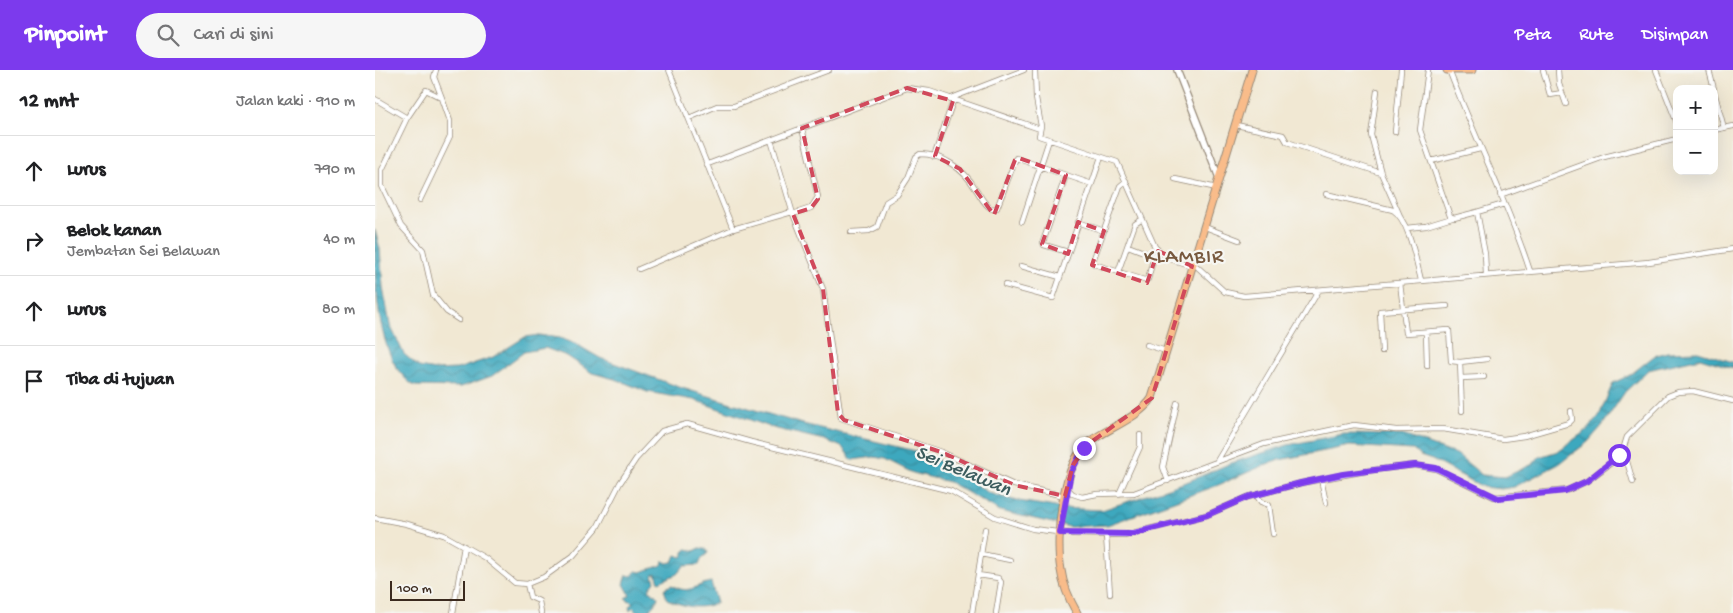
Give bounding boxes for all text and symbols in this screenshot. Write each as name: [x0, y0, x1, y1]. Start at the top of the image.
search box: [136, 13, 486, 58]
text: Pinpoint: [25, 21, 106, 50]
icon: search: [154, 21, 182, 49]
text: Cari di sini: [194, 24, 274, 47]
text: Peta: [1515, 25, 1551, 46]
text: Rute: [1579, 25, 1614, 46]
text: Disimpan: [1642, 25, 1708, 46]
map controls: [1673, 85, 1718, 175]
button: +: [1673, 85, 1718, 130]
text: 12 mnt: [20, 90, 77, 115]
text: Jalan kaki · 910 m: [236, 93, 355, 112]
button: −: [1673, 130, 1718, 175]
icon: ahead: [20, 157, 48, 185]
text: Lurus: [67, 159, 106, 182]
text: 790 m: [314, 161, 355, 180]
text: Belok kanan: [67, 220, 161, 243]
icon: right: [20, 227, 48, 255]
text: 40 m: [323, 231, 355, 250]
text: Jembatan Sei Belawan: [67, 243, 220, 262]
district label: KLAMBIR: [1144, 246, 1224, 271]
icon: ahead: [20, 297, 48, 325]
text: Lurus: [67, 299, 106, 322]
text: 80 m: [322, 301, 355, 320]
icon: arrive: [20, 367, 48, 395]
text: Tiba di tujuan: [67, 369, 174, 392]
route end: [1073, 437, 1096, 460]
water label: Sei Belawan: [912, 442, 1014, 503]
route start: [1608, 444, 1631, 467]
scale bar: [390, 578, 465, 601]
text: 100 m: [397, 581, 432, 598]

